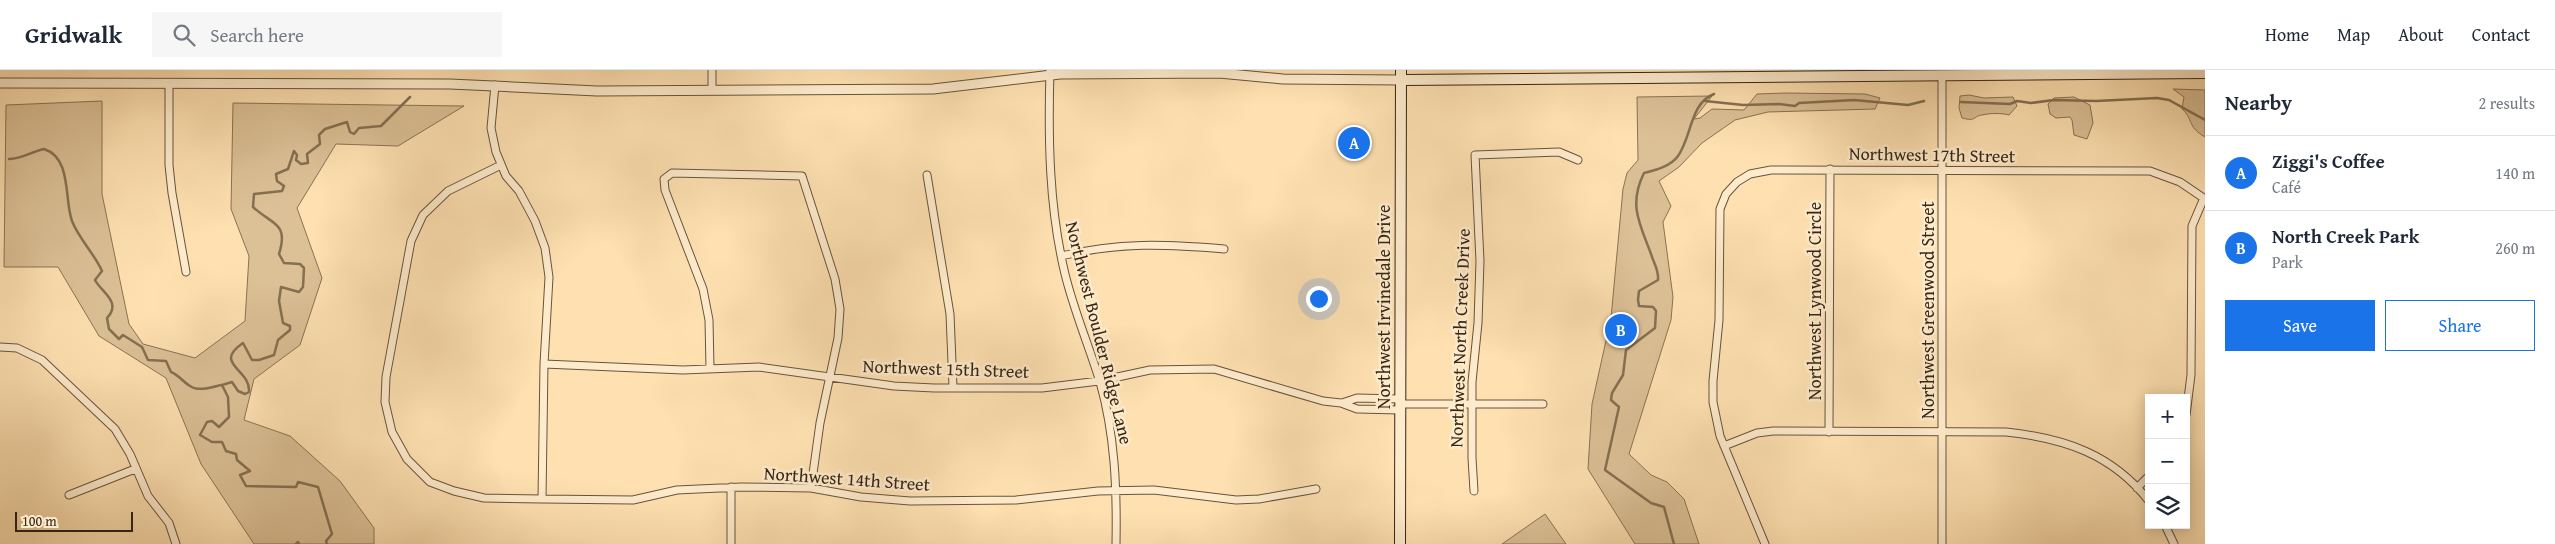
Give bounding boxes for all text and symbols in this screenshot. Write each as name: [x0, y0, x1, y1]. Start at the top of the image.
search box: [152, 12, 502, 57]
text: Gridwalk: [25, 17, 122, 52]
icon: search: [170, 21, 198, 49]
text: Search here: [210, 21, 304, 49]
text: Home: [2265, 21, 2309, 48]
text: Map: [2337, 21, 2370, 48]
text: About: [2398, 21, 2444, 48]
text: Contact: [2472, 21, 2530, 48]
text: Nearby: [2225, 87, 2292, 118]
text: 2 results: [2478, 91, 2535, 115]
pin: A: [1338, 124, 1370, 162]
street label: Northwest 17th Street: [1849, 140, 2016, 169]
text: Ziggi's Coffee: [2272, 147, 2385, 175]
text: A: [2236, 161, 2246, 185]
text: 140 m: [2495, 161, 2535, 185]
text: Café: [2272, 175, 2301, 199]
street label: Northwest Greenwood Street: [1914, 200, 1941, 419]
street label: Northwest Lynwood Circle: [1801, 202, 1828, 400]
street label: Northwest Irvinedale Drive: [1370, 205, 1397, 409]
street label: Northwest Boulder Ridge Lane: [1059, 219, 1140, 447]
text: North Creek Park: [2272, 222, 2419, 250]
street label: Northwest North Creek Drive: [1442, 228, 1477, 448]
text: B: [2236, 236, 2246, 260]
text: 260 m: [2495, 236, 2535, 260]
text: Park: [2272, 250, 2303, 274]
your location: [1306, 286, 1332, 312]
button: Save: [2225, 300, 2375, 351]
button: Share: [2385, 300, 2535, 351]
pin: B: [1605, 311, 1637, 349]
street label: Northwest 15th Street: [862, 352, 1030, 385]
map controls: [2145, 394, 2190, 529]
button: +: [2145, 394, 2190, 439]
button: −: [2145, 439, 2190, 484]
street label: Northwest 14th Street: [763, 459, 932, 498]
button: layers: [2145, 484, 2190, 529]
scale bar: [15, 509, 132, 532]
text: 100 m: [22, 511, 57, 531]

